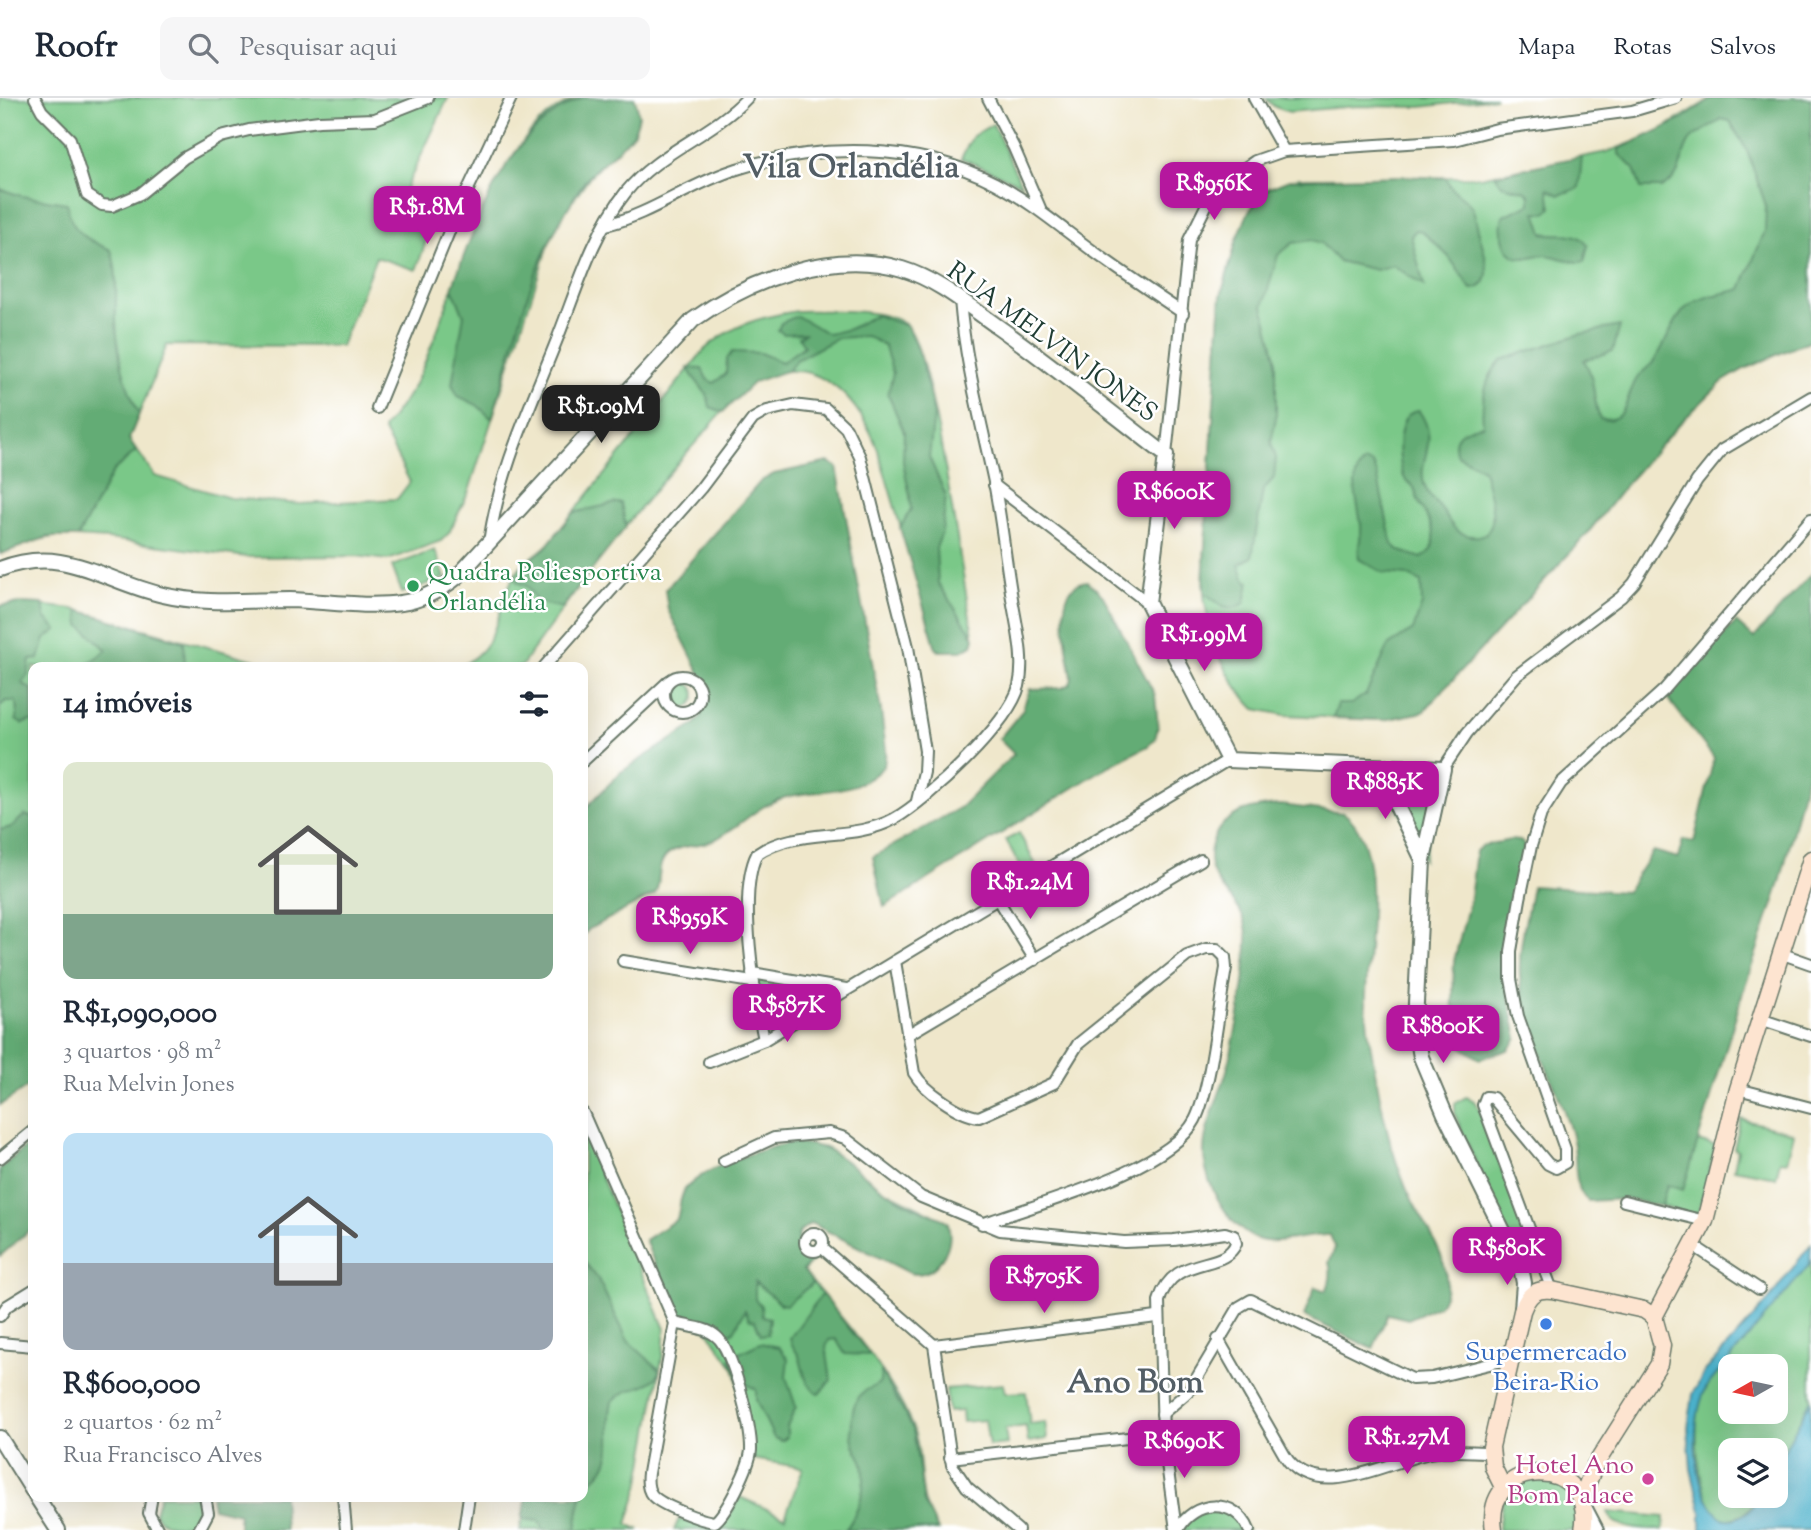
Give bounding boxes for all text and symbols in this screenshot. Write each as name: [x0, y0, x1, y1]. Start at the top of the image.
search box: [160, 17, 650, 80]
text: Roofr: [35, 24, 118, 72]
icon: search: [184, 29, 222, 67]
text: Pesquisar aqui: [240, 30, 398, 67]
text: Mapa: [1518, 31, 1576, 65]
text: Rotas: [1614, 31, 1672, 65]
text: Salvos: [1710, 31, 1776, 65]
district label: Vila Orlandélia: [743, 145, 960, 193]
pin: R$956K: [1157, 162, 1271, 222]
text: R$956K: [1176, 168, 1252, 201]
pin: R$1.8M: [370, 186, 484, 246]
text: R$1.8M: [390, 192, 464, 225]
street label: RUA MELVIN JONES: [938, 254, 1165, 432]
pin: R$1.09M: [536, 386, 666, 445]
text: R$1.09M: [558, 391, 644, 424]
pin: R$600K: [1117, 472, 1231, 531]
text: R$600K: [1133, 477, 1215, 510]
place label: Quadra Poliesportiva Orlandélia: [427, 555, 662, 622]
marker: Quadra Poliesportiva Orlandélia: [405, 578, 421, 594]
pin: R$1.99M: [1139, 614, 1269, 673]
text: R$1.99M: [1161, 619, 1247, 652]
text: 14 imóveis: [63, 683, 192, 726]
icon: filters: [515, 685, 553, 723]
pin: R$885K: [1328, 762, 1442, 821]
text: R$885K: [1347, 767, 1423, 800]
icon: home: [245, 807, 371, 933]
pin: R$1.24M: [965, 862, 1095, 921]
text: R$1.24M: [987, 867, 1073, 900]
pin: R$959K: [633, 896, 747, 956]
text: R$959K: [652, 902, 728, 935]
pin: R$587K: [730, 984, 844, 1044]
text: R$587K: [749, 990, 825, 1023]
text: R$1,090,000: [63, 993, 217, 1036]
pin: R$800K: [1386, 1006, 1500, 1065]
text: R$800K: [1402, 1011, 1484, 1044]
text: 3 quartos · 98 m²: [63, 1036, 221, 1069]
text: Rua Melvin Jones: [63, 1069, 235, 1102]
icon: home: [245, 1178, 371, 1304]
pin: R$580K: [1450, 1228, 1564, 1287]
text: R$580K: [1469, 1233, 1545, 1266]
pin: R$705K: [987, 1256, 1101, 1315]
text: R$705K: [1006, 1261, 1082, 1294]
marker: Supermercado Beira-Rio: [1538, 1316, 1554, 1332]
place label: Supermercado Beira-Rio: [1465, 1335, 1627, 1402]
north arrow: [1718, 1354, 1788, 1424]
map controls: [1718, 1354, 1788, 1508]
district label: Ano Bom: [1066, 1360, 1204, 1408]
text: R$600,000: [63, 1364, 201, 1407]
text: 2 quartos · 62 m²: [63, 1407, 222, 1440]
pin: R$1.27M: [1342, 1416, 1472, 1476]
pin: R$690K: [1127, 1420, 1241, 1480]
text: R$1.27M: [1364, 1422, 1450, 1455]
text: R$690K: [1144, 1426, 1224, 1459]
button: layers: [1718, 1438, 1788, 1508]
text: Rua Francisco Alves: [63, 1440, 262, 1473]
place label: Hotel Ano Bom Palace: [1507, 1448, 1634, 1515]
marker: Hotel Ano Bom Palace: [1640, 1471, 1656, 1487]

